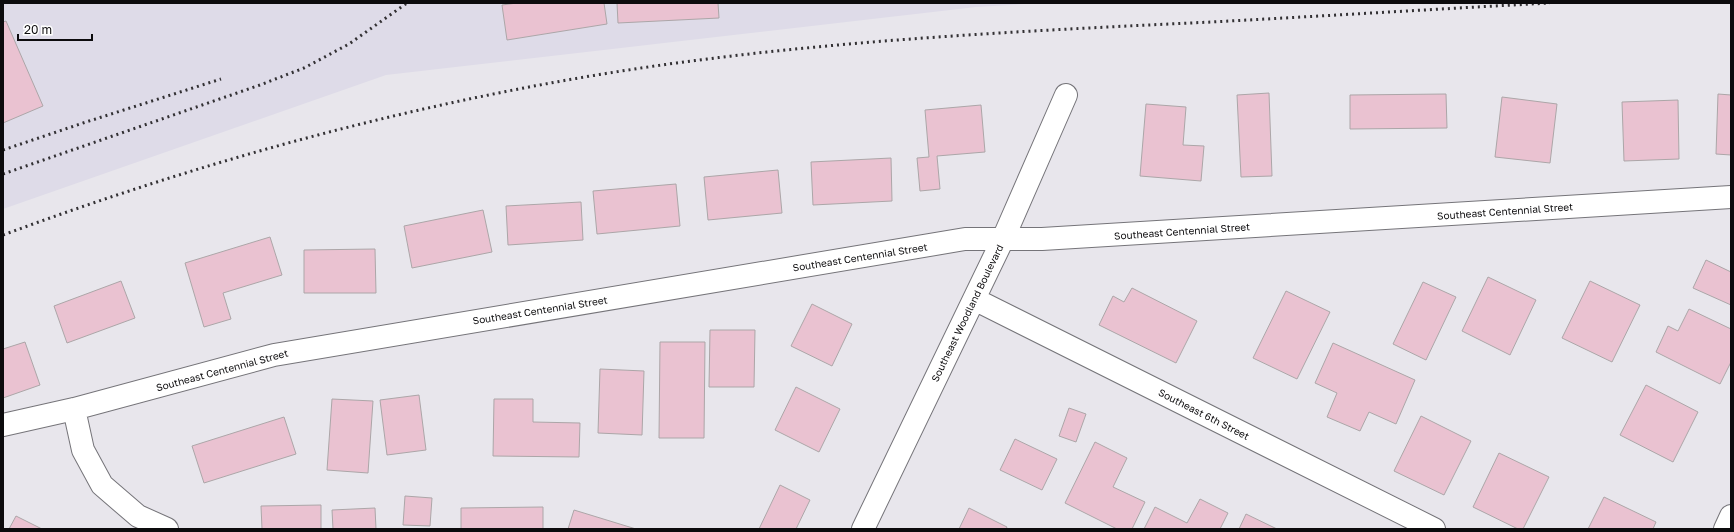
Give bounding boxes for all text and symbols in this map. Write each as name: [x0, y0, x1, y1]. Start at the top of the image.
scale bar: [18, 16, 92, 42]
text: 20 m: [24, 22, 52, 37]
street label: Southeast Centennial Street: [1437, 200, 1573, 222]
street label: Southeast Centennial Street: [1114, 220, 1250, 242]
street label: Southeast Centennial Street: [792, 240, 928, 274]
street label: Southeast Woodland Boulevard: [928, 242, 1006, 384]
street label: Southeast Centennial Street: [472, 293, 608, 327]
street label: Southeast Centennial Street: [155, 347, 289, 393]
street label: Southeast 6th Street: [1157, 386, 1251, 442]

